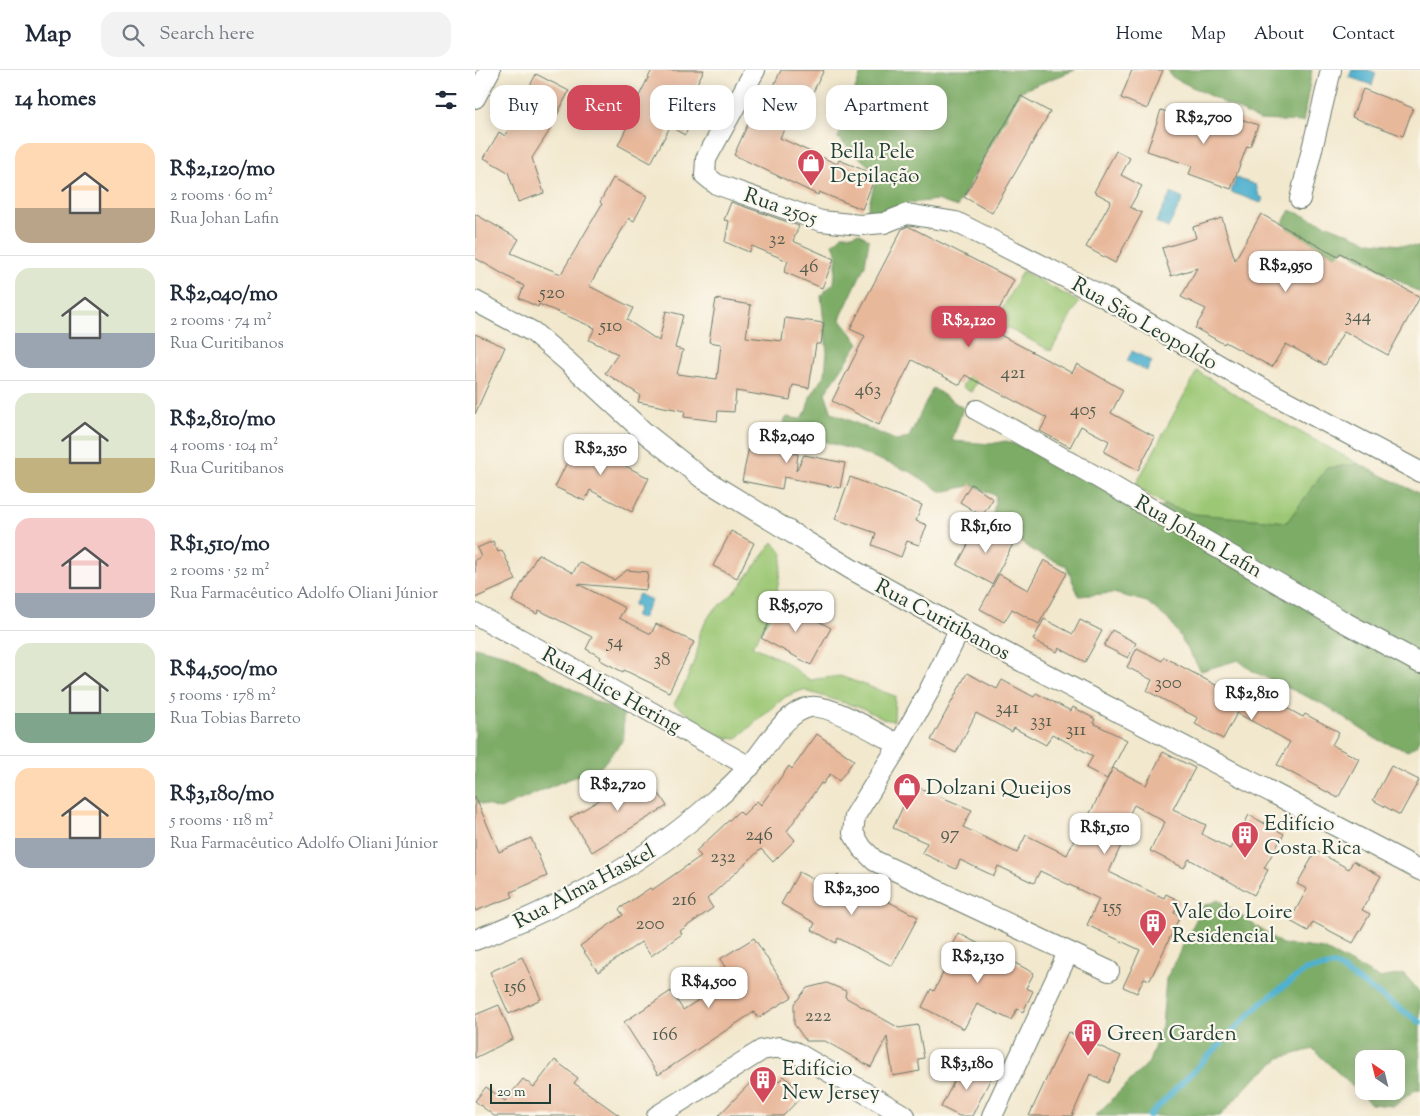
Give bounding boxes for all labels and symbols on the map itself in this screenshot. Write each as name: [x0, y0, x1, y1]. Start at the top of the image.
pin: R$2,700: [1158, 102, 1250, 145]
place label: Bella Pele Depilação: [830, 138, 919, 192]
shop icon: Bella Pele Depilação: [796, 148, 826, 187]
street label: Rua 2505: [740, 181, 821, 234]
house number: 32: [769, 226, 785, 253]
pin: R$2,950: [1240, 250, 1332, 293]
house number: 46: [800, 254, 818, 281]
street label: Rua São Leopoldo: [1065, 271, 1223, 379]
house number: 520: [538, 280, 565, 307]
house number: 344: [1345, 303, 1372, 330]
pin: R$2,120: [923, 306, 1015, 348]
house number: 510: [599, 313, 622, 340]
house number: 421: [1001, 360, 1026, 387]
house number: 463: [855, 377, 881, 404]
house number: 405: [1070, 397, 1096, 424]
pin: R$2,040: [741, 422, 833, 464]
pin: R$2,350: [555, 434, 647, 476]
street label: Rua Johan Lafin: [1128, 489, 1268, 587]
pin: R$1,610: [940, 512, 1032, 554]
street label: Rua Curitibanos: [869, 572, 1015, 669]
pin: R$5,070: [750, 590, 842, 633]
house number: 54: [606, 629, 623, 656]
street label: Rua Alice Hering: [536, 641, 686, 743]
house number: 38: [653, 647, 671, 674]
house number: 300: [1154, 670, 1182, 697]
pin: R$2,810: [1206, 678, 1298, 721]
house number: 341: [995, 695, 1019, 722]
house number: 331: [1030, 708, 1052, 735]
house number: 311: [1066, 717, 1087, 744]
pin: R$2,720: [572, 770, 664, 812]
shop icon: Dolzani Queijos: [892, 772, 922, 811]
place label: Dolzani Queijos: [926, 774, 1071, 804]
place label: Edifício Costa Rica: [1264, 810, 1362, 864]
pin: R$1,510: [1059, 812, 1151, 855]
building icon: Edifício Costa Rica: [1230, 820, 1260, 859]
house number: 97: [941, 821, 960, 848]
house number: 246: [745, 822, 773, 849]
street label: Rua Alma Haskel: [509, 838, 661, 938]
house number: 232: [710, 844, 736, 871]
pin: R$2,300: [806, 874, 898, 916]
house number: 216: [672, 887, 696, 914]
house number: 155: [1102, 894, 1122, 921]
place label: Vale do Loire Residencial: [1172, 898, 1293, 952]
building icon: Vale do Loire Residencial: [1138, 908, 1168, 947]
house number: 200: [636, 911, 665, 938]
pin: R$2,130: [932, 942, 1024, 984]
pin: R$4,500: [663, 966, 755, 1009]
house number: 156: [504, 974, 526, 1001]
house number: 222: [805, 1003, 831, 1030]
building icon: Green Garden: [1073, 1018, 1103, 1057]
place label: Green Garden: [1107, 1020, 1237, 1050]
house number: 166: [652, 1022, 678, 1049]
pin: R$3,180: [921, 1048, 1013, 1091]
north arrow: [1355, 1050, 1405, 1100]
place label: Edifício New Jersey: [782, 1055, 881, 1109]
building icon: Edifício New Jersey: [748, 1065, 778, 1104]
scale bar: [490, 1081, 551, 1104]

